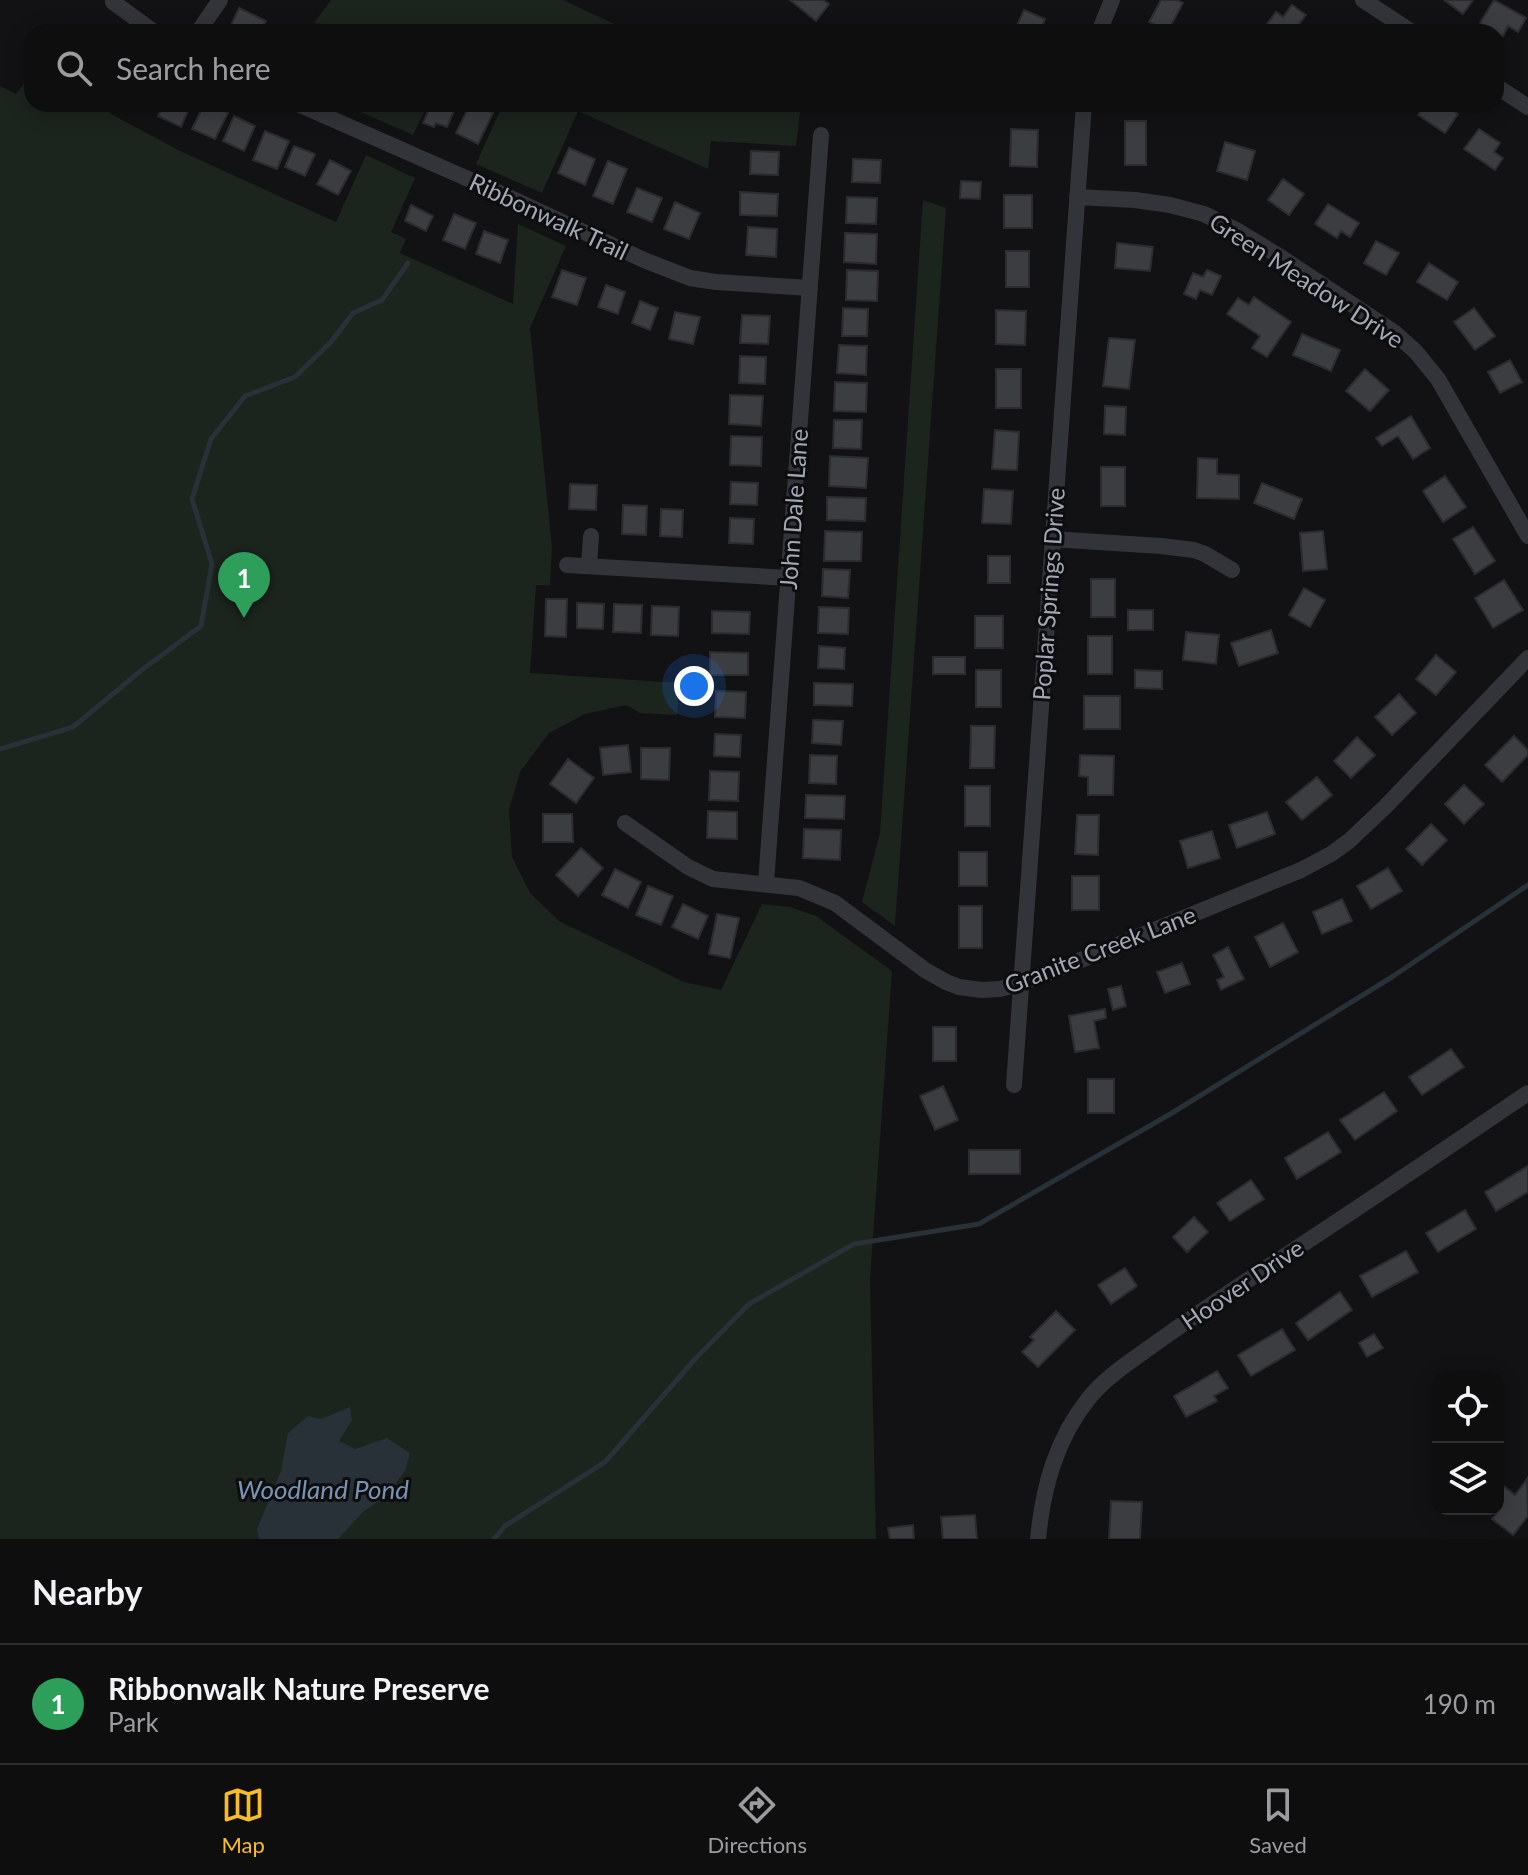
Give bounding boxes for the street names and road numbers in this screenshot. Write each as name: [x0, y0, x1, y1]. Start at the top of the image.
street label: Ribbonwalk Trail: [465, 167, 633, 265]
street label: Green Meadow Drive: [1205, 206, 1409, 354]
street label: John Dale Lane: [773, 428, 813, 590]
street label: Poplar Springs Drive: [1026, 487, 1070, 701]
street label: Granite Creek Lane: [1000, 899, 1200, 999]
street label: Hoover Drive: [1175, 1233, 1309, 1335]

